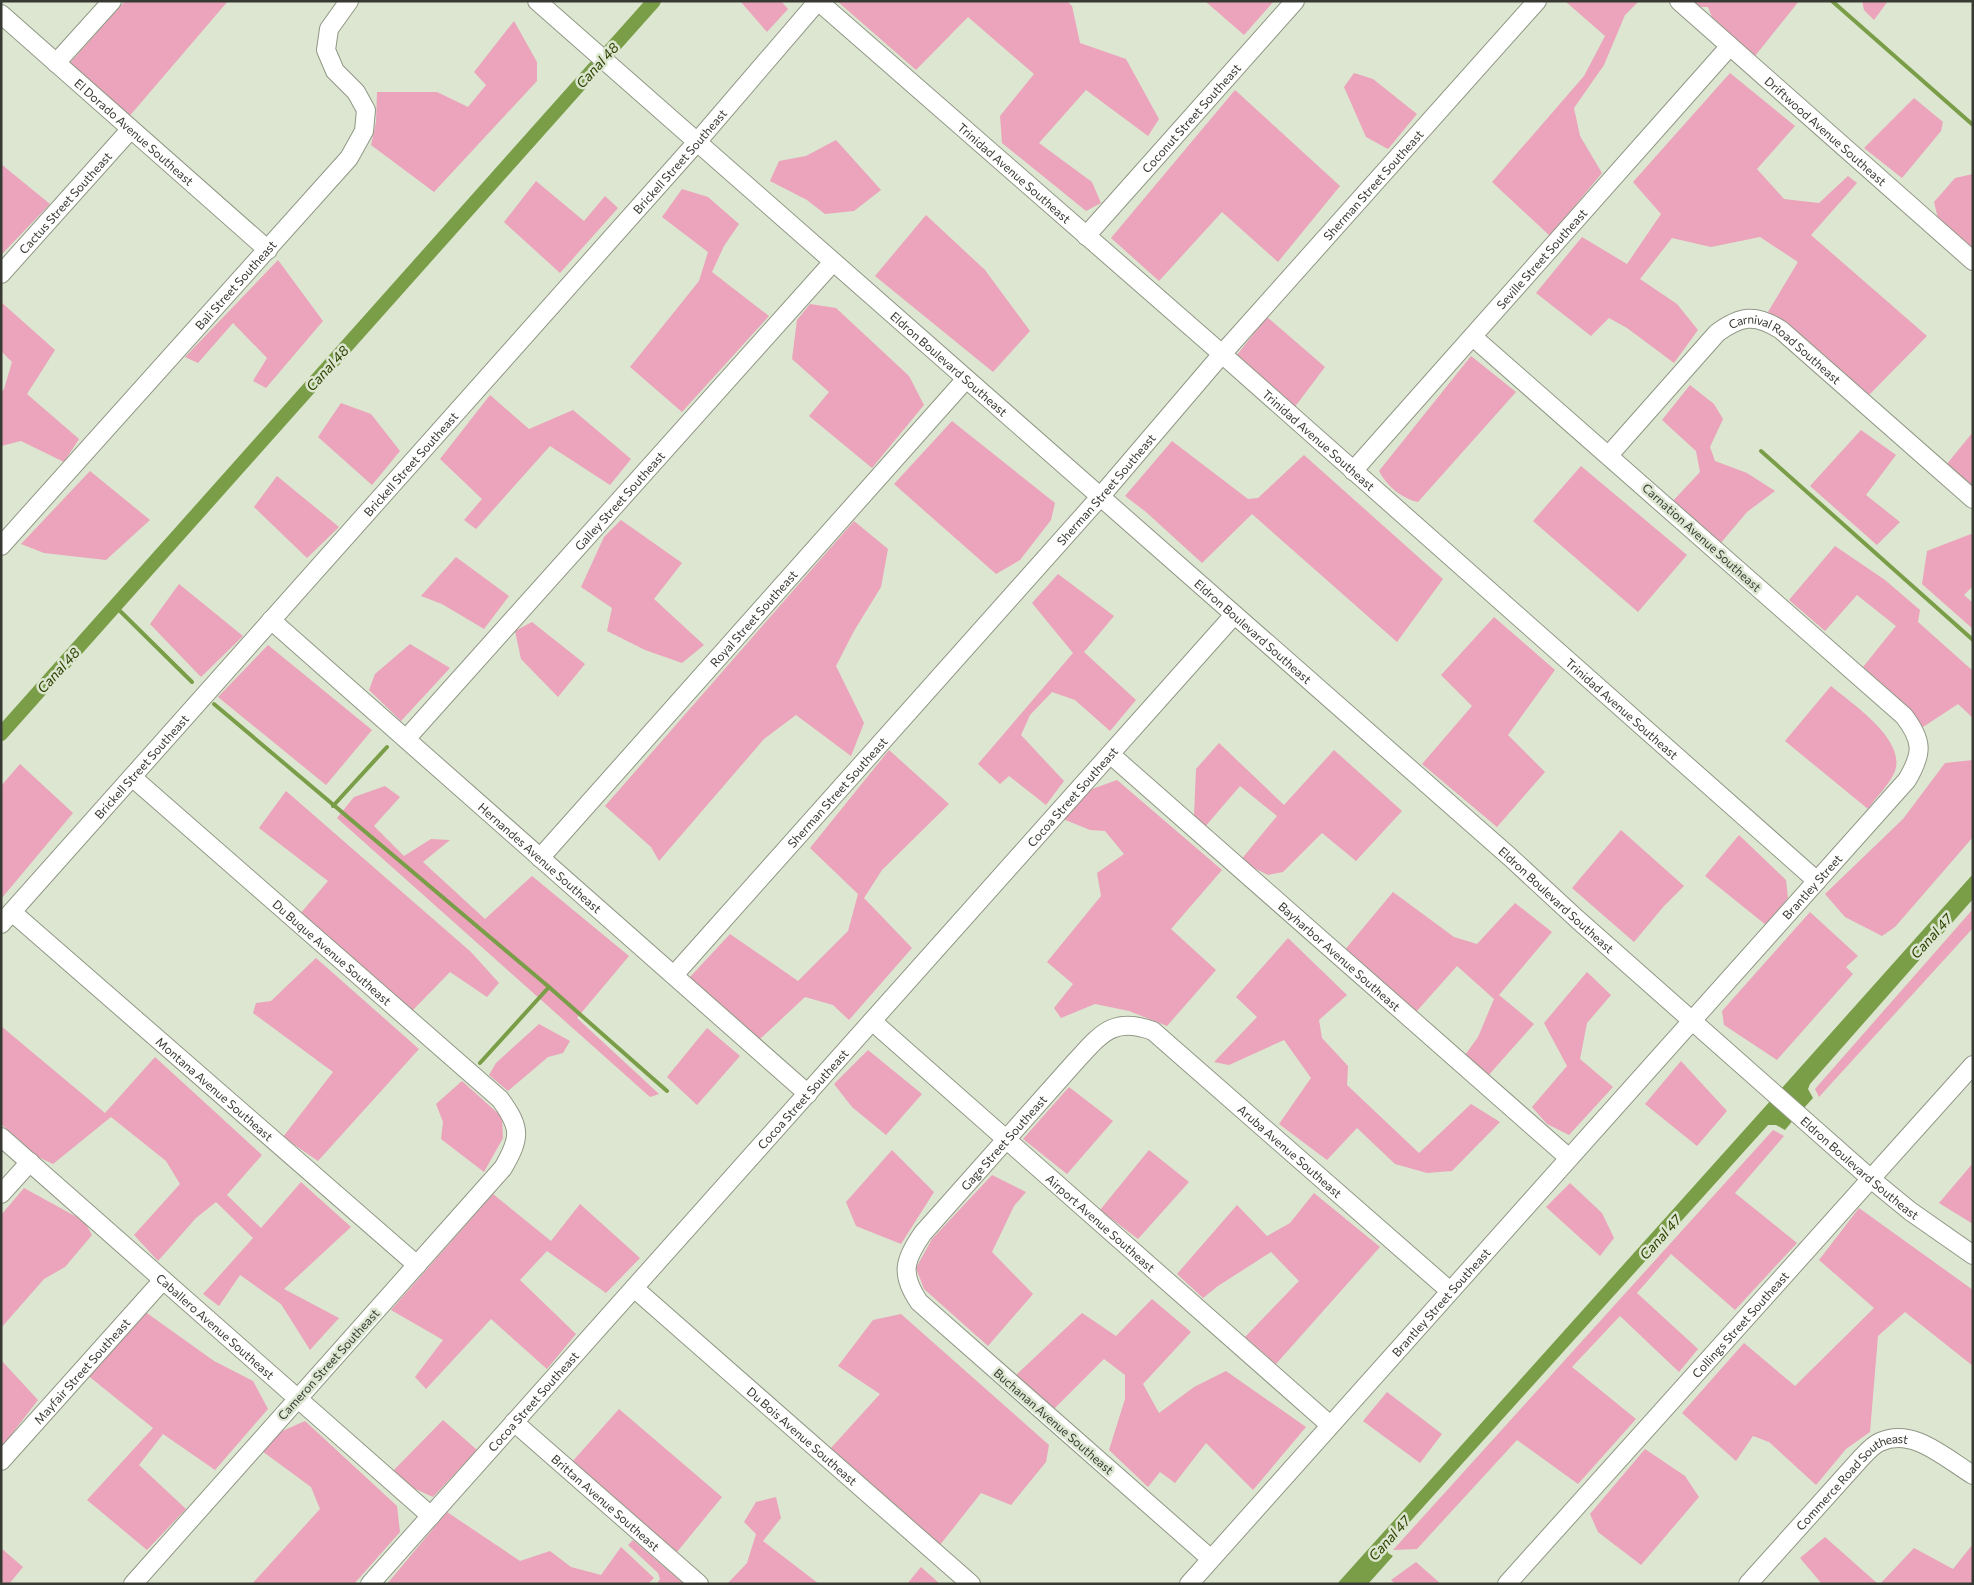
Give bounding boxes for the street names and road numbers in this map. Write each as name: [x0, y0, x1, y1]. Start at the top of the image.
street label: Coconut Street Southeast: [1139, 60, 1243, 175]
street label: Driftwood Avenue Southeast: [1762, 73, 1890, 188]
street label: El Dorado Avenue Southeast: [72, 76, 197, 188]
street label: Brickell Street Southeast: [630, 106, 729, 216]
street label: Trinidad Avenue Southeast: [955, 120, 1074, 226]
street label: Sherman Street Southeast: [1320, 127, 1426, 243]
street label: Cactus Street Southeast: [16, 149, 114, 256]
street label: Seville Street Southeast: [1493, 205, 1590, 312]
street label: Bali Street Southeast: [192, 237, 279, 332]
street label: Eldron Boulevard Southeast: [888, 309, 1011, 419]
street label: Carnival Road Southeast: [1726, 312, 1844, 387]
street label: Trinidad Avenue Southeast: [1260, 387, 1378, 493]
street label: Brickell Street Southeast: [361, 409, 461, 519]
street label: Sherman Street Southeast: [1054, 431, 1158, 548]
street label: Galley Street Southeast: [572, 448, 667, 553]
street label: Carnation Avenue Southeast: [1640, 480, 1764, 594]
street label: Royal Street Southeast: [707, 567, 800, 669]
street label: Eldron Boulevard Southeast: [1192, 576, 1315, 686]
street label: Trinidad Avenue Southeast: [1563, 655, 1681, 762]
street label: Brickell Street Southeast: [91, 711, 191, 821]
street label: Sherman Street Southeast: [784, 734, 890, 850]
street label: Cocoa Street Southeast: [1024, 744, 1120, 849]
street label: Hernandes Avenue Southeast: [476, 800, 605, 916]
street label: Eldron Boulevard Southeast: [1496, 844, 1617, 956]
street label: Brantley Street: [1779, 851, 1844, 922]
street label: Du Buque Avenue Southeast: [270, 897, 394, 1008]
street label: Bayharbor Avenue Southeast: [1276, 899, 1404, 1014]
street label: Montana Avenue Southeast: [154, 1034, 276, 1143]
street label: Cocoa Street Southeast: [754, 1046, 851, 1152]
street label: Gage Street Southeast: [958, 1092, 1049, 1193]
street label: Aruba Avenue Southeast: [1235, 1102, 1345, 1200]
street label: Eldron Boulevard Southeast: [1798, 1113, 1922, 1222]
street label: Airport Avenue Southeast: [1043, 1171, 1158, 1275]
street label: Brantley Street Southeast: [1389, 1245, 1493, 1359]
street label: Collings Street Southeast: [1689, 1268, 1791, 1380]
street label: Caballero Avenue Southeast: [154, 1270, 277, 1382]
street label: Cameron Street Southeast: [275, 1306, 381, 1422]
street label: Mayfair Street Southeast: [31, 1315, 133, 1426]
street label: Cocoa Street Southeast: [485, 1348, 581, 1454]
street label: Buchanan Avenue Southeast: [991, 1365, 1117, 1477]
street label: Du Bois Avenue Southeast: [744, 1384, 860, 1488]
street label: Commerce Road Southeast: [1793, 1431, 1909, 1533]
street label: Brittan Avenue Southeast: [549, 1451, 663, 1553]

